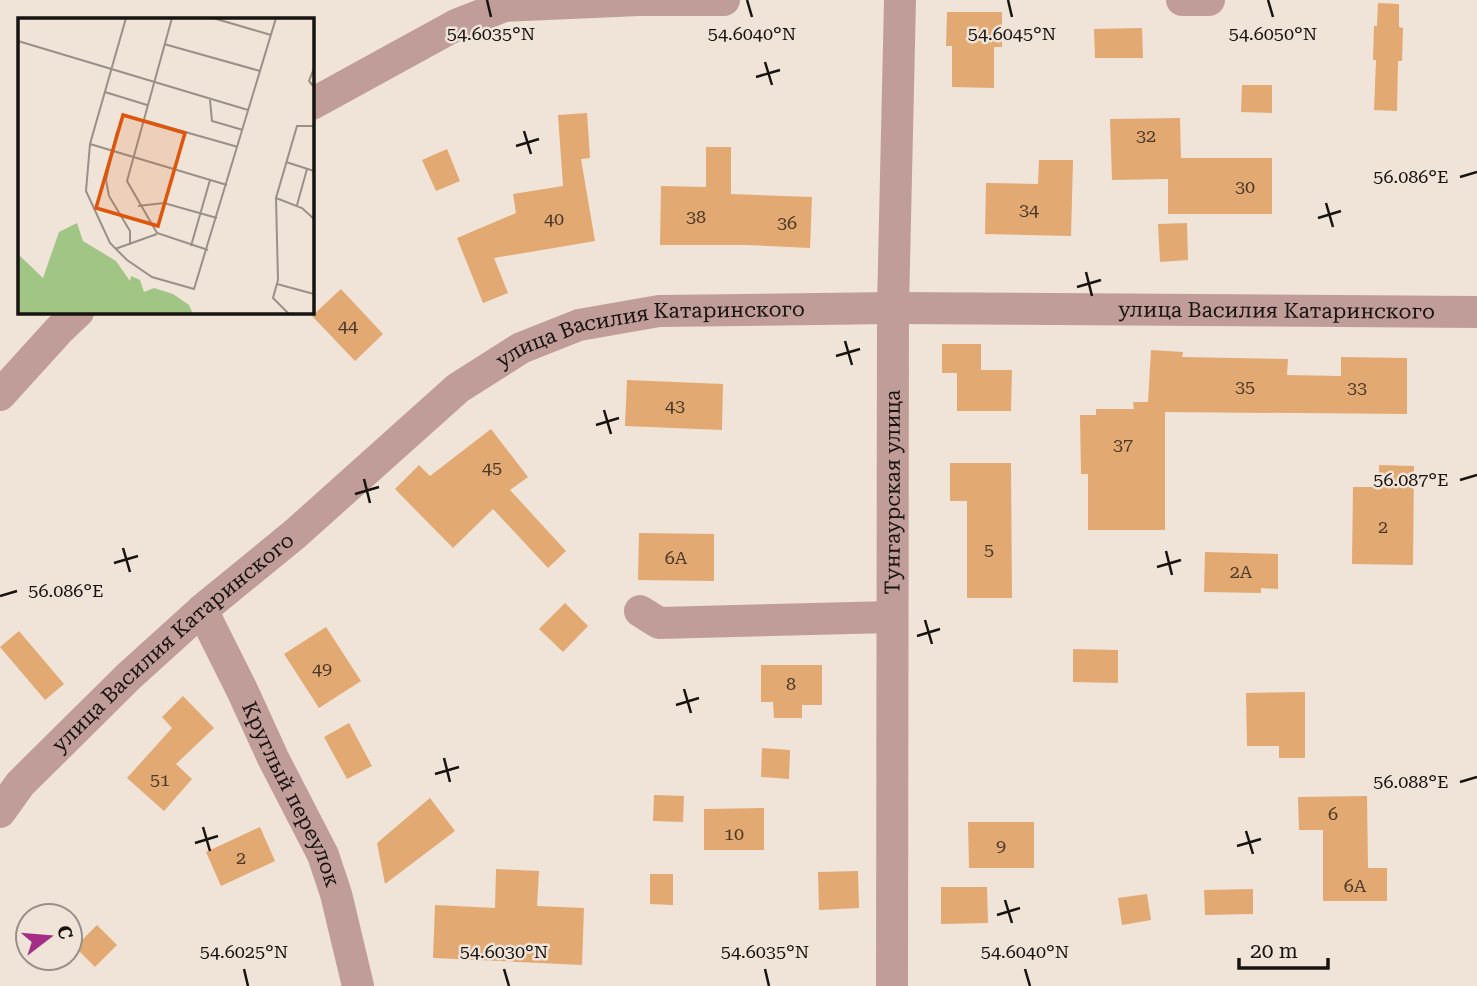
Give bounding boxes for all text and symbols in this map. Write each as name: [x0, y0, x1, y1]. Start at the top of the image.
inset map: [18, 18, 313, 313]
text: 54.6035°N: [447, 23, 535, 44]
text: 54.6040°N: [708, 23, 796, 44]
text: 54.6045°N: [968, 23, 1056, 44]
text: 54.6050°N: [1229, 23, 1317, 44]
house number: 32: [1136, 125, 1156, 146]
text: 56.086°E: [1373, 166, 1449, 187]
house number: 30: [1235, 176, 1255, 197]
house number: 34: [1019, 199, 1039, 220]
house number: 38: [686, 206, 706, 227]
house number: 40: [544, 208, 564, 229]
house number: 36: [777, 212, 797, 233]
street label: улица Василия Катаринского: [492, 297, 805, 373]
street label: улица Василия Катаринского: [1118, 298, 1435, 324]
house number: 44: [338, 315, 358, 336]
house number: 35: [1235, 376, 1255, 397]
house number: 33: [1347, 377, 1367, 398]
street label: Тунгаурская улица: [881, 389, 905, 594]
house number: 43: [665, 395, 685, 416]
house number: 37: [1113, 434, 1133, 455]
house number: 45: [482, 457, 502, 478]
text: 56.087°E: [1373, 469, 1449, 490]
house number: 2: [1378, 516, 1388, 537]
street label: улица Василия Катаринского: [47, 528, 299, 757]
house number: 5: [984, 539, 994, 560]
house number: 6А: [665, 547, 688, 568]
house number: 2А: [1230, 561, 1253, 582]
text: 56.086°E: [28, 580, 104, 601]
house number: 49: [312, 658, 332, 679]
house number: 8: [786, 673, 796, 694]
street label: Круглый переулок: [237, 698, 345, 890]
house number: 51: [150, 769, 170, 790]
text: 56.088°E: [1373, 771, 1449, 792]
house number: 6: [1328, 803, 1338, 824]
house number: 10: [724, 823, 744, 844]
house number: 9: [996, 835, 1006, 856]
house number: 2: [236, 847, 246, 868]
house number: 6А: [1344, 875, 1367, 896]
north arrow: [14, 902, 84, 972]
text: С: [52, 923, 78, 942]
scale bar: [1239, 926, 1328, 970]
text: 20 m: [1250, 939, 1298, 963]
text: 54.6025°N: [200, 941, 288, 962]
text: 54.6030°N: [460, 941, 548, 962]
text: 54.6035°N: [721, 941, 809, 962]
text: 54.6040°N: [981, 941, 1069, 962]

